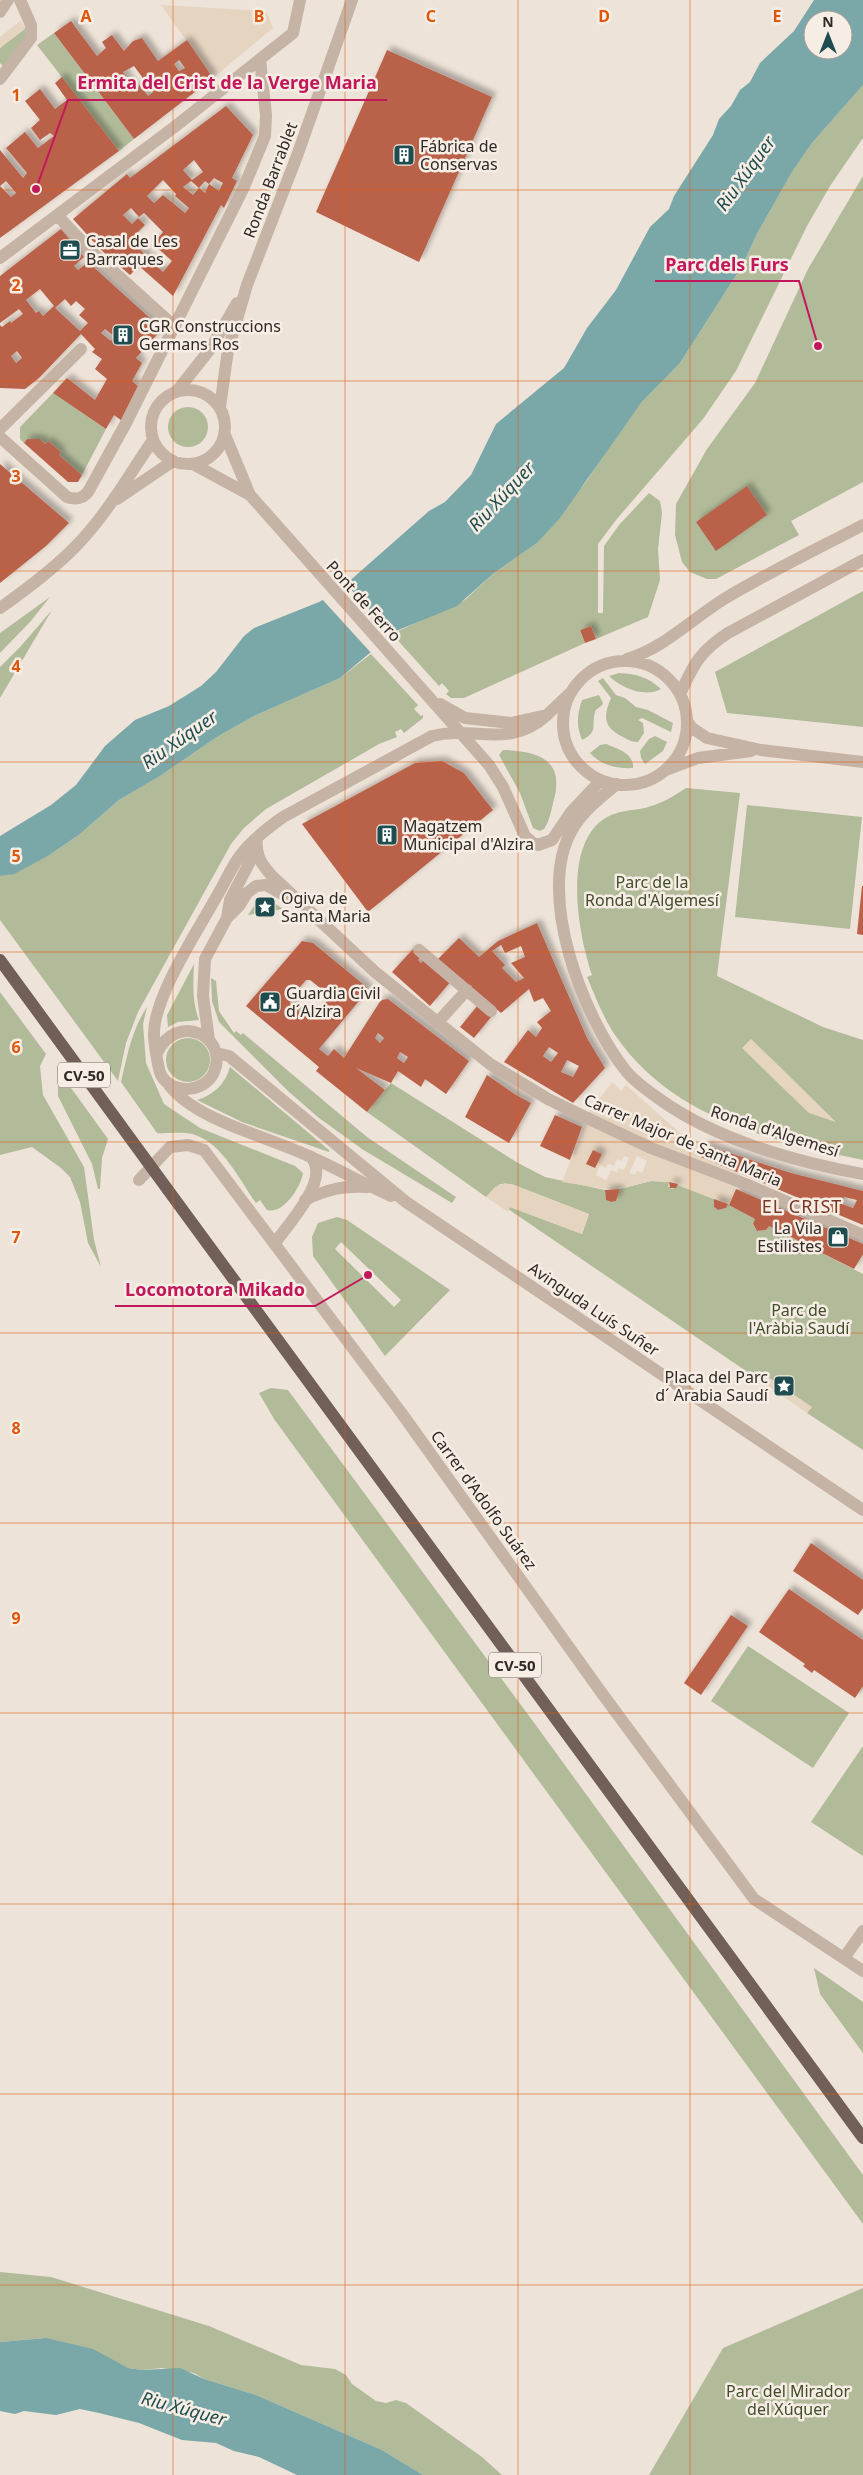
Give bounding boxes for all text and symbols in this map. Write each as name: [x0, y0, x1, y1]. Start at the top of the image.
text: A: [80, 5, 92, 27]
text: B: [254, 5, 264, 27]
text: C: [426, 5, 436, 27]
text: D: [598, 5, 610, 27]
text: E: [773, 5, 782, 27]
north arrow: [803, 10, 853, 60]
text: N: [822, 12, 834, 31]
callout: Ermita del Crist de la Verge Maria: [68, 67, 387, 100]
text: Ermita del Crist de la Verge Maria: [77, 70, 377, 94]
text: 1: [11, 84, 21, 106]
street label: Ronda Barrablet: [238, 119, 302, 241]
water label: Riu Xúquer: [710, 130, 781, 215]
place label: Fábrica de Conservas: [420, 135, 498, 175]
building icon: Fábrica de Conservas: [392, 143, 416, 167]
place label: Casal de Les Barraques: [86, 230, 178, 270]
office icon: Casal de Les Barraques: [58, 238, 82, 262]
callout: Parc dels Furs: [655, 248, 799, 281]
text: Parc dels Furs: [665, 252, 789, 276]
text: 2: [11, 274, 21, 296]
place label: CGR Construccions Germans Ros: [139, 315, 281, 355]
building icon: CGR Construccions Germans Ros: [111, 323, 135, 347]
water label: Riu Xúquer: [463, 455, 540, 536]
text: 3: [11, 465, 21, 487]
street label: Pont de Ferro: [322, 556, 406, 646]
text: 4: [11, 655, 21, 677]
water label: Riu Xúquer: [136, 704, 222, 774]
place label: Magatzem Municipal d'Alzira: [403, 815, 534, 855]
building icon: Magatzem Municipal d'Alzira: [375, 823, 399, 847]
text: 5: [11, 845, 21, 867]
park label: Parc de la Ronda d'Algemesí: [585, 871, 720, 911]
place label: Ogiva de Santa Maria: [281, 887, 371, 927]
place icon: Ogiva de Santa Maria: [253, 895, 277, 919]
place label: Guardia Civil d´Alzira: [286, 982, 381, 1022]
public building icon: Guardia Civil d´Alzira: [258, 990, 282, 1014]
text: 6: [11, 1036, 21, 1058]
road number: CV-50: [58, 1062, 110, 1088]
street label: Carrer Major de Santa Maria: [581, 1088, 785, 1192]
street label: Ronda d'Algemesí: [708, 1100, 843, 1162]
district label: EL CRIST: [762, 1194, 842, 1218]
place label: La Vila Estilistes: [757, 1217, 822, 1257]
shop icon: La Vila Estilistes: [826, 1225, 850, 1249]
text: 7: [11, 1226, 21, 1248]
street label: Avinguda Luís Suñer: [524, 1257, 664, 1361]
callout: Locomotora Mikado: [115, 1273, 315, 1306]
text: Locomotora Mikado: [125, 1277, 305, 1301]
park label: Parc de l'Aràbia Saudí: [749, 1299, 850, 1339]
place label: Placa del Parc d´ Arabia Saudí: [655, 1366, 769, 1406]
place icon: Placa del Parc d´ Arabia Saudí: [772, 1374, 796, 1398]
text: 8: [11, 1417, 21, 1439]
street label: Carrer d'Adolfo Suárez: [426, 1426, 542, 1574]
text: 9: [11, 1607, 21, 1629]
road number: CV-50: [489, 1652, 541, 1678]
park label: Parc del Mirador del Xúquer: [726, 2380, 850, 2420]
water label: Riu Xúquer: [139, 2385, 230, 2431]

